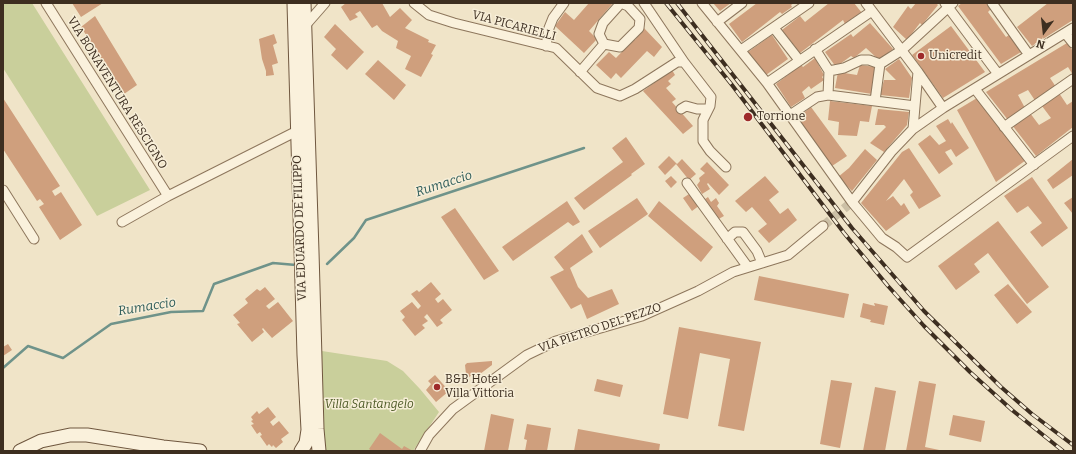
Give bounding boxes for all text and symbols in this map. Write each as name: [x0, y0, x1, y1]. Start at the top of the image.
street label: VIA PICARIELLI: [470, 8, 558, 44]
north arrow: [1024, 12, 1064, 52]
street label: VIA BONAVENTURA RESCIGNO: [64, 14, 170, 172]
text: N: [1035, 37, 1047, 51]
place label: Unicredit: [929, 49, 982, 63]
marker: Unicredit: [916, 51, 926, 61]
place label: Torrione: [757, 110, 805, 124]
marker: Torrione: [742, 111, 754, 123]
street label: VIA EDUARDO DE FILIPPO: [290, 155, 310, 301]
water label: Rumaccio: [414, 168, 474, 200]
water label: Rumaccio: [117, 295, 177, 319]
street label: VIA PIETRO DEL PEZZO: [536, 300, 664, 356]
place label: B&B Hotel Villa Vittoria: [445, 373, 514, 401]
marker: B&B Hotel Villa Vittoria: [432, 382, 442, 392]
park label: Villa Santangelo: [324, 398, 414, 412]

